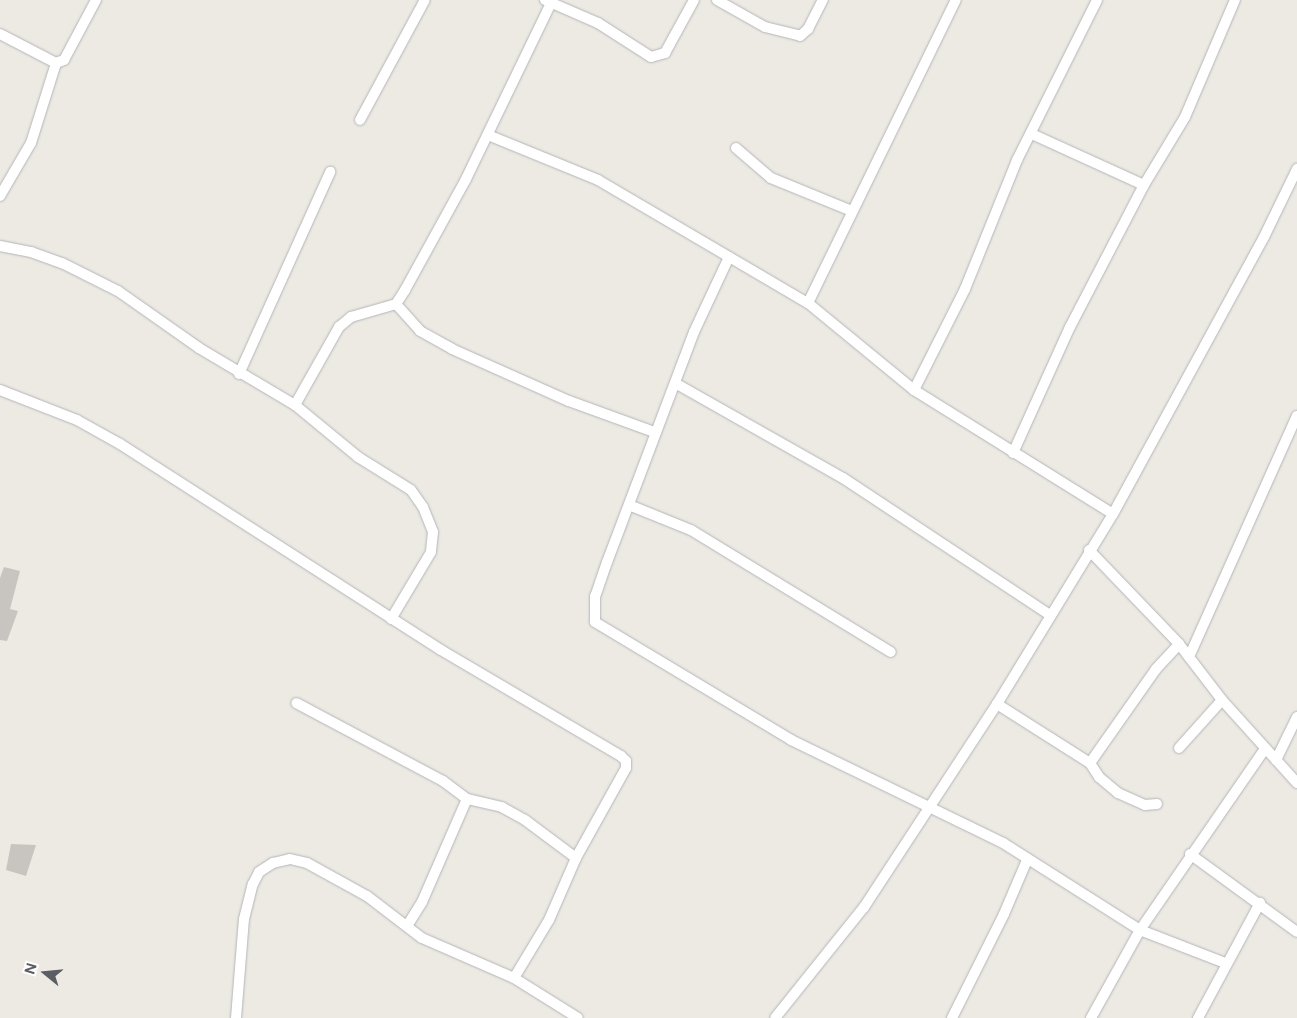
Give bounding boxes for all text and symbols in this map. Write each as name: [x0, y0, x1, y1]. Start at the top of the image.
north arrow: [20, 948, 70, 998]
text: N: [21, 961, 40, 976]

